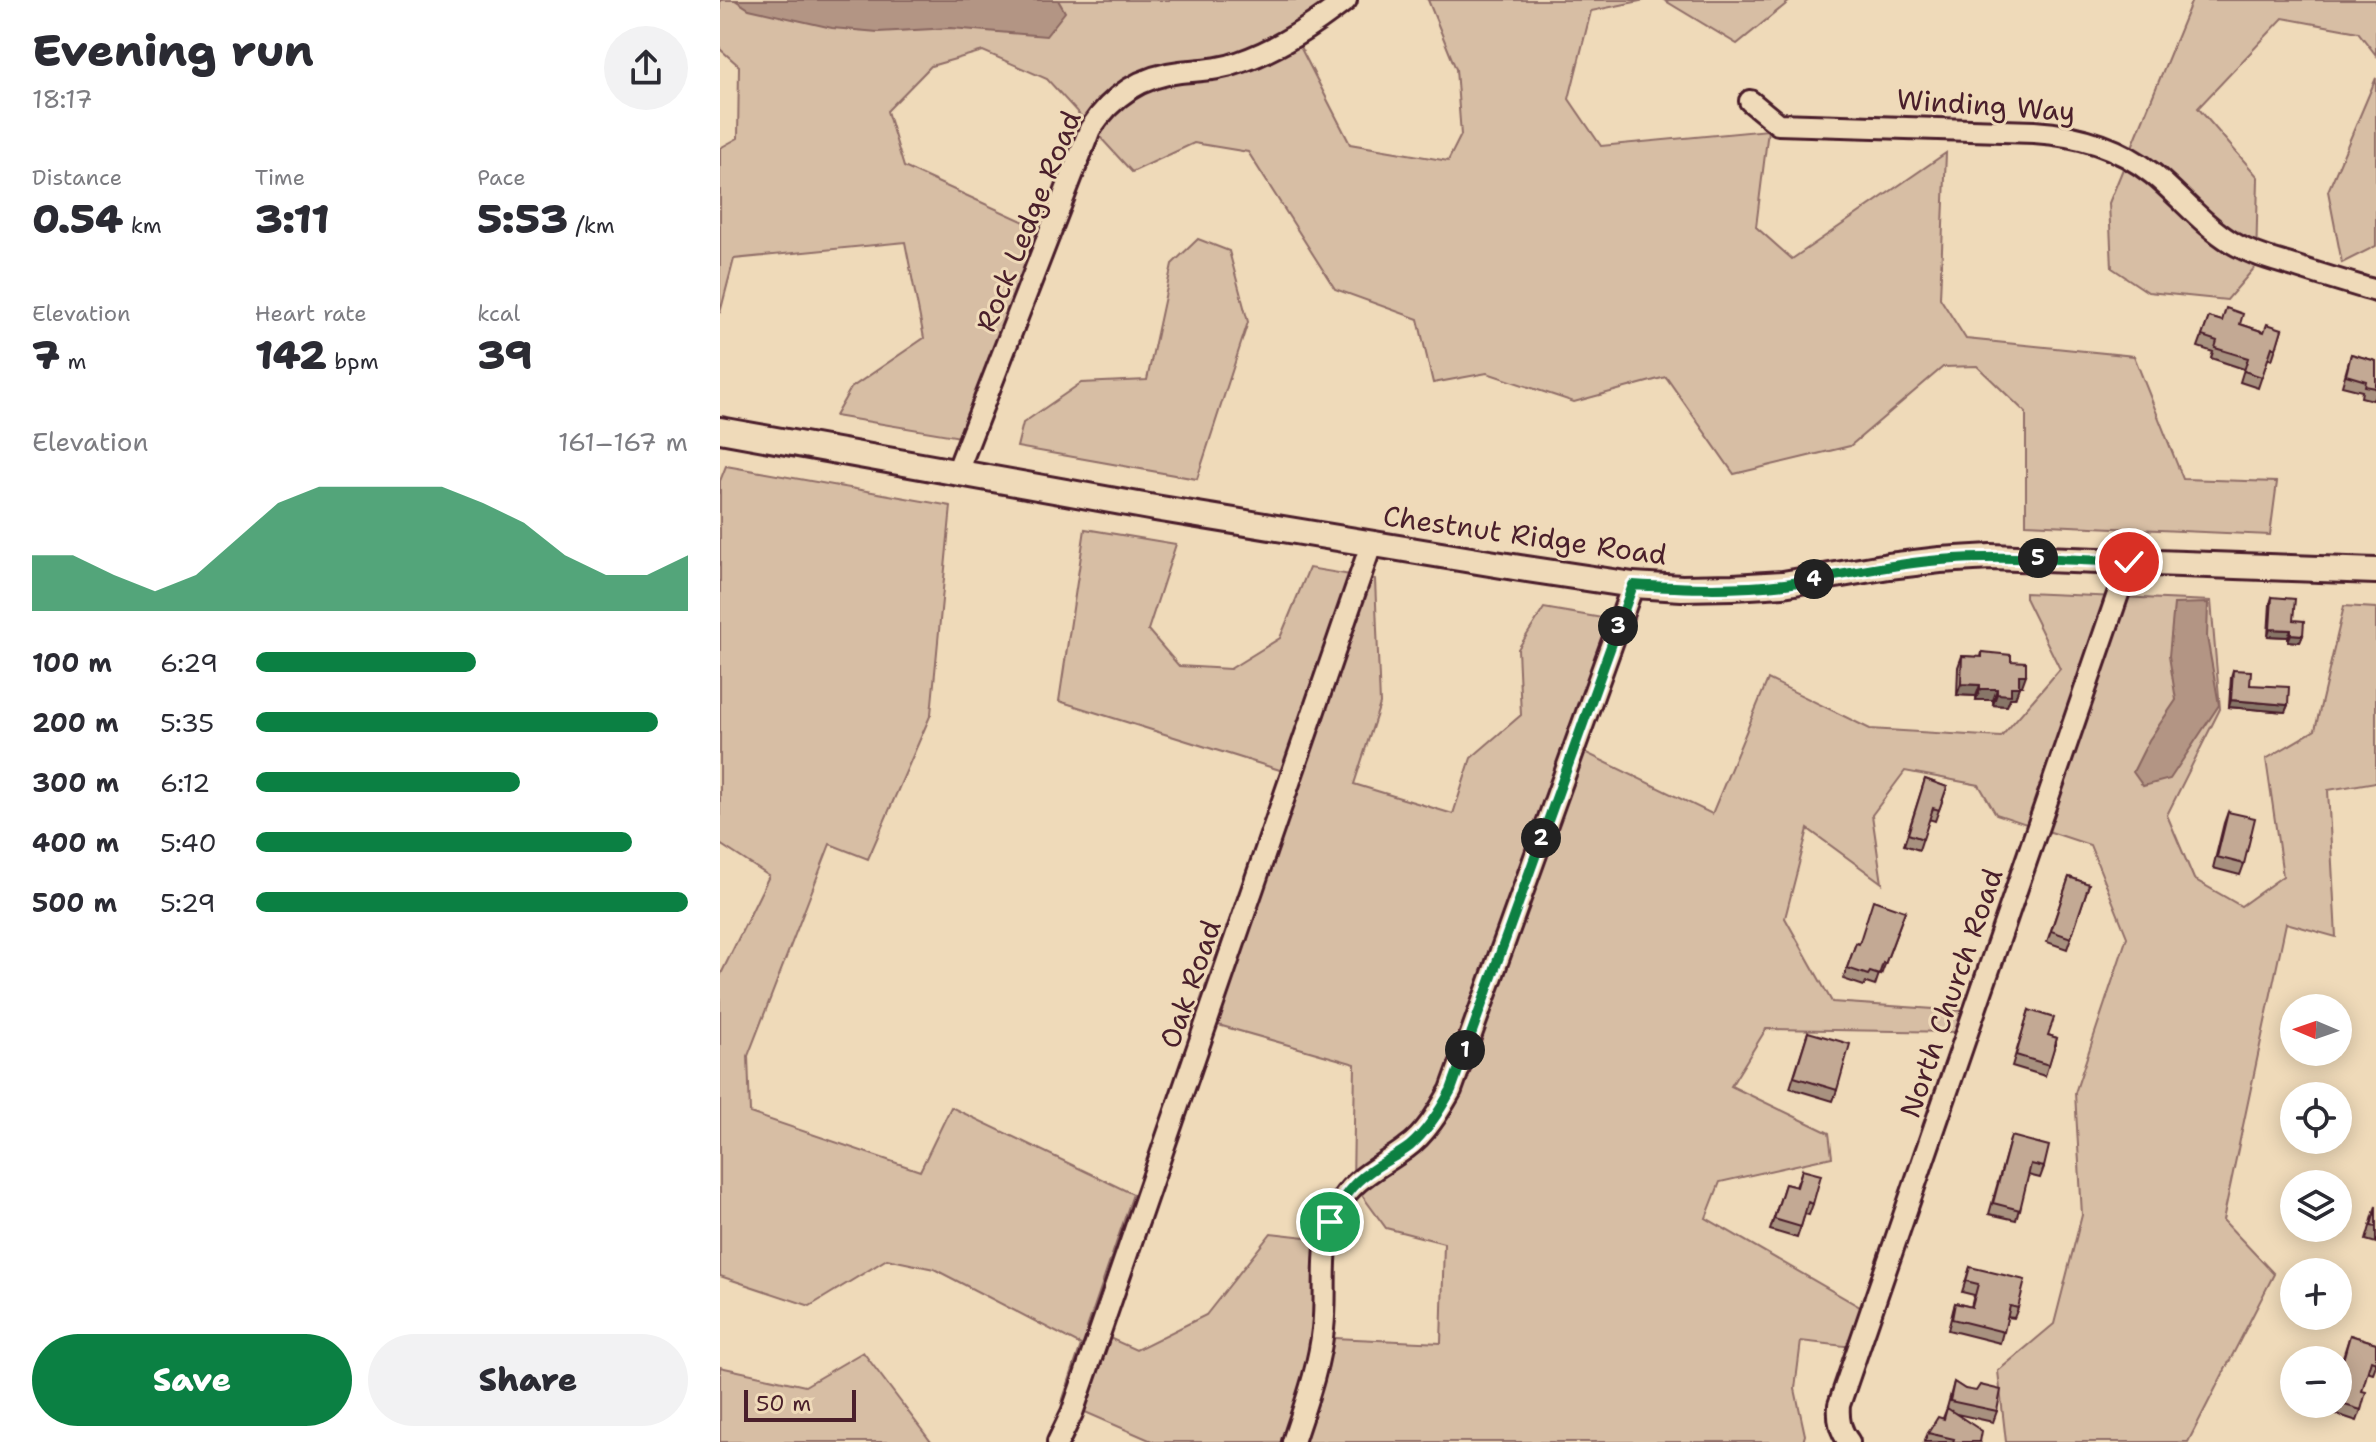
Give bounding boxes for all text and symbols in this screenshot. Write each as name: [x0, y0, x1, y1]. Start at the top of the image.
text: Evening run: [32, 21, 314, 80]
button: share: [604, 26, 688, 110]
street label: Winding Way: [1895, 80, 2077, 130]
text: 18:17: [32, 81, 93, 116]
street label: Rock Ledge Road: [966, 105, 1090, 337]
text: Distance: [32, 163, 122, 192]
text: Time: [255, 163, 305, 192]
text: Pace: [477, 163, 526, 192]
text: 0.54: [32, 192, 123, 246]
text: 3:11: [255, 192, 330, 246]
text: 5:53: [477, 192, 568, 246]
text: km: [123, 211, 162, 240]
text: /km: [568, 211, 615, 240]
text: Elevation: [32, 299, 130, 328]
text: Heart rate: [255, 299, 367, 328]
text: kcal: [477, 299, 520, 328]
text: 7: [32, 328, 60, 382]
text: 142: [255, 328, 327, 382]
text: 39: [477, 328, 533, 382]
text: m: [60, 347, 86, 376]
text: bpm: [327, 347, 379, 376]
text: Elevation: [32, 424, 148, 459]
text: 161–167 m: [558, 424, 688, 459]
street label: Chestnut Ridge Road: [1381, 496, 1669, 574]
pin: [2095, 528, 2163, 596]
pin: 5: [2018, 538, 2058, 578]
icon: check: [2107, 540, 2151, 584]
text: 5: [2031, 543, 2045, 572]
pin: 4: [1794, 559, 1834, 599]
text: 4: [1806, 564, 1822, 593]
pin: 3: [1598, 606, 1638, 646]
text: 3: [1610, 611, 1626, 640]
text: 100 m: [32, 645, 112, 680]
text: 6:29: [160, 645, 218, 680]
text: 200 m: [32, 705, 119, 740]
text: 5:35: [160, 705, 214, 740]
text: 300 m: [32, 765, 119, 800]
text: 6:12: [160, 765, 210, 800]
pin: 2: [1521, 818, 1561, 858]
text: 2: [1533, 823, 1549, 852]
text: 400 m: [32, 825, 119, 860]
text: 5:40: [160, 825, 217, 860]
street label: North Church Road: [1890, 863, 2012, 1123]
text: 500 m: [32, 885, 117, 920]
text: 5:29: [160, 885, 216, 920]
street label: Oak Road: [1150, 915, 1230, 1053]
north arrow: [2280, 994, 2352, 1066]
map controls: [2280, 994, 2352, 1418]
pin: 1: [1445, 1030, 1485, 1070]
text: 1: [1460, 1035, 1470, 1064]
button: locate: [2280, 1082, 2352, 1154]
button: layers: [2280, 1170, 2352, 1242]
pin: [1296, 1188, 1364, 1256]
icon: arrive: [1308, 1200, 1352, 1244]
button: +: [2280, 1258, 2352, 1330]
button: Save: [32, 1334, 352, 1426]
button: Share: [368, 1334, 688, 1426]
button: −: [2280, 1346, 2352, 1418]
scale bar: [744, 1386, 856, 1422]
text: 50 m: [756, 1389, 811, 1418]

